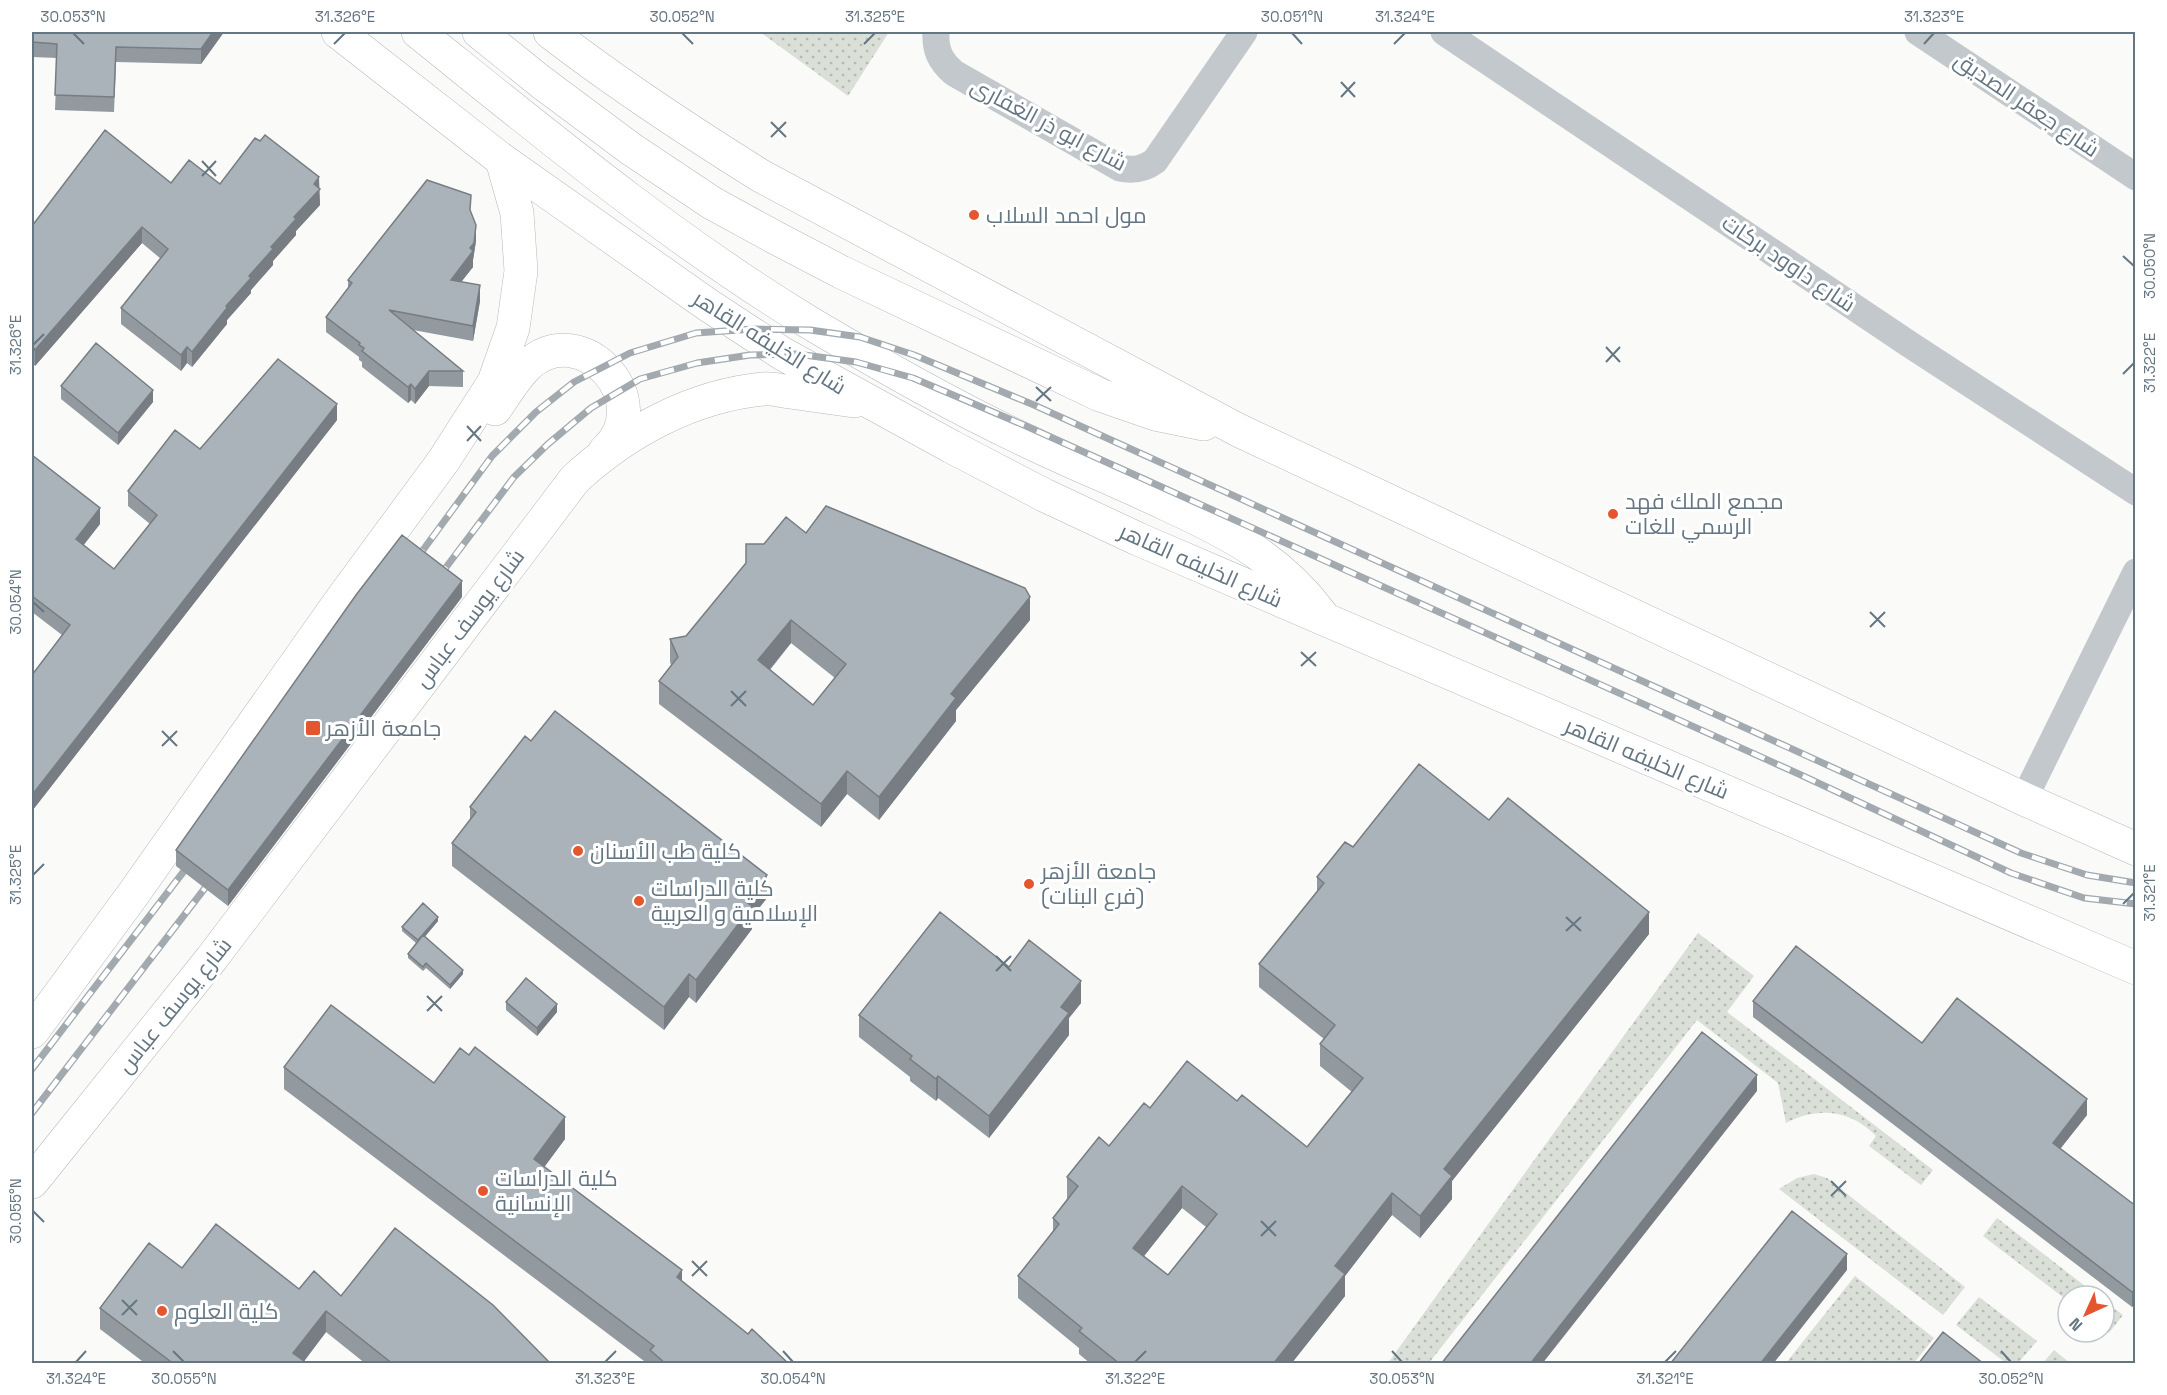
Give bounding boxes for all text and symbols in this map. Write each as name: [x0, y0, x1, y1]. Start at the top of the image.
text: 30.053°N: [40, 7, 106, 26]
text: 31.326°E: [315, 7, 375, 26]
text: 30.052°N: [649, 7, 715, 26]
text: 31.325°E: [845, 7, 905, 26]
text: 30.051°N: [1261, 7, 1323, 26]
text: 31.324°E: [1375, 7, 1435, 26]
text: 31.323°E: [1904, 7, 1964, 26]
street label: شارع جعفر الصديق: [1949, 45, 2105, 164]
street label: شارع ابو ذر الغفارى: [966, 71, 1132, 178]
place label: مول احمد السلاب: [986, 201, 1147, 229]
marker: مول احمد السلاب: [967, 208, 981, 222]
street label: شارع داوود بركات: [1716, 208, 1861, 319]
text: 30.050°N: [2140, 233, 2159, 299]
street label: شارع الخليفه القاهر: [686, 282, 852, 401]
text: 31.326°E: [6, 315, 25, 375]
text: 31.322°E: [2140, 333, 2159, 393]
place label: مجمع الملك فهد الرسمي للغات: [1625, 487, 1784, 543]
marker: مجمع الملك فهد الرسمي للغات: [1606, 507, 1620, 521]
street label: شارع الخليفه القاهر: [1113, 516, 1287, 614]
street label: شارع يوسف عباس: [408, 543, 531, 694]
text: 30.054°N: [6, 569, 25, 635]
street label: شارع الخليفه القاهر: [1558, 710, 1733, 806]
place label: جامعة الأزهر: [324, 714, 441, 742]
marker: جامعة الأزهر: [304, 719, 322, 737]
place label: كلية طب الأسنان: [590, 837, 741, 865]
marker: كلية طب الأسنان: [571, 844, 585, 858]
text: 31.325°E: [6, 845, 25, 905]
place label: جامعة الأزهر (فرع البنات): [1039, 857, 1156, 911]
text: 31.321°E: [2140, 864, 2159, 922]
place label: كلية الدراسات الإسلامية و العربية: [651, 874, 818, 928]
marker: جامعة الأزهر (فرع البنات): [1022, 877, 1036, 891]
marker: كلية الدراسات الإسلامية و العربية: [632, 894, 646, 908]
street label: شارع يوسف عباس: [111, 931, 238, 1079]
place label: كلية الدراسات الإنسانية: [495, 1164, 618, 1218]
text: 30.055°N: [6, 1178, 25, 1244]
marker: كلية الدراسات الإنسانية: [476, 1184, 490, 1198]
north arrow: [2056, 1284, 2116, 1344]
place label: كلية العلوم: [174, 1297, 279, 1327]
marker: كلية العلوم: [155, 1304, 169, 1318]
text: N: [2065, 1313, 2087, 1335]
text: 31.324°E: [46, 1369, 106, 1388]
text: 30.055°N: [151, 1369, 217, 1388]
text: 31.323°E: [575, 1369, 635, 1388]
text: 30.054°N: [760, 1369, 826, 1388]
text: 31.322°E: [1105, 1369, 1165, 1388]
text: 30.053°N: [1369, 1369, 1435, 1388]
text: 31.321°E: [1636, 1369, 1694, 1388]
text: 30.052°N: [1978, 1369, 2044, 1388]

